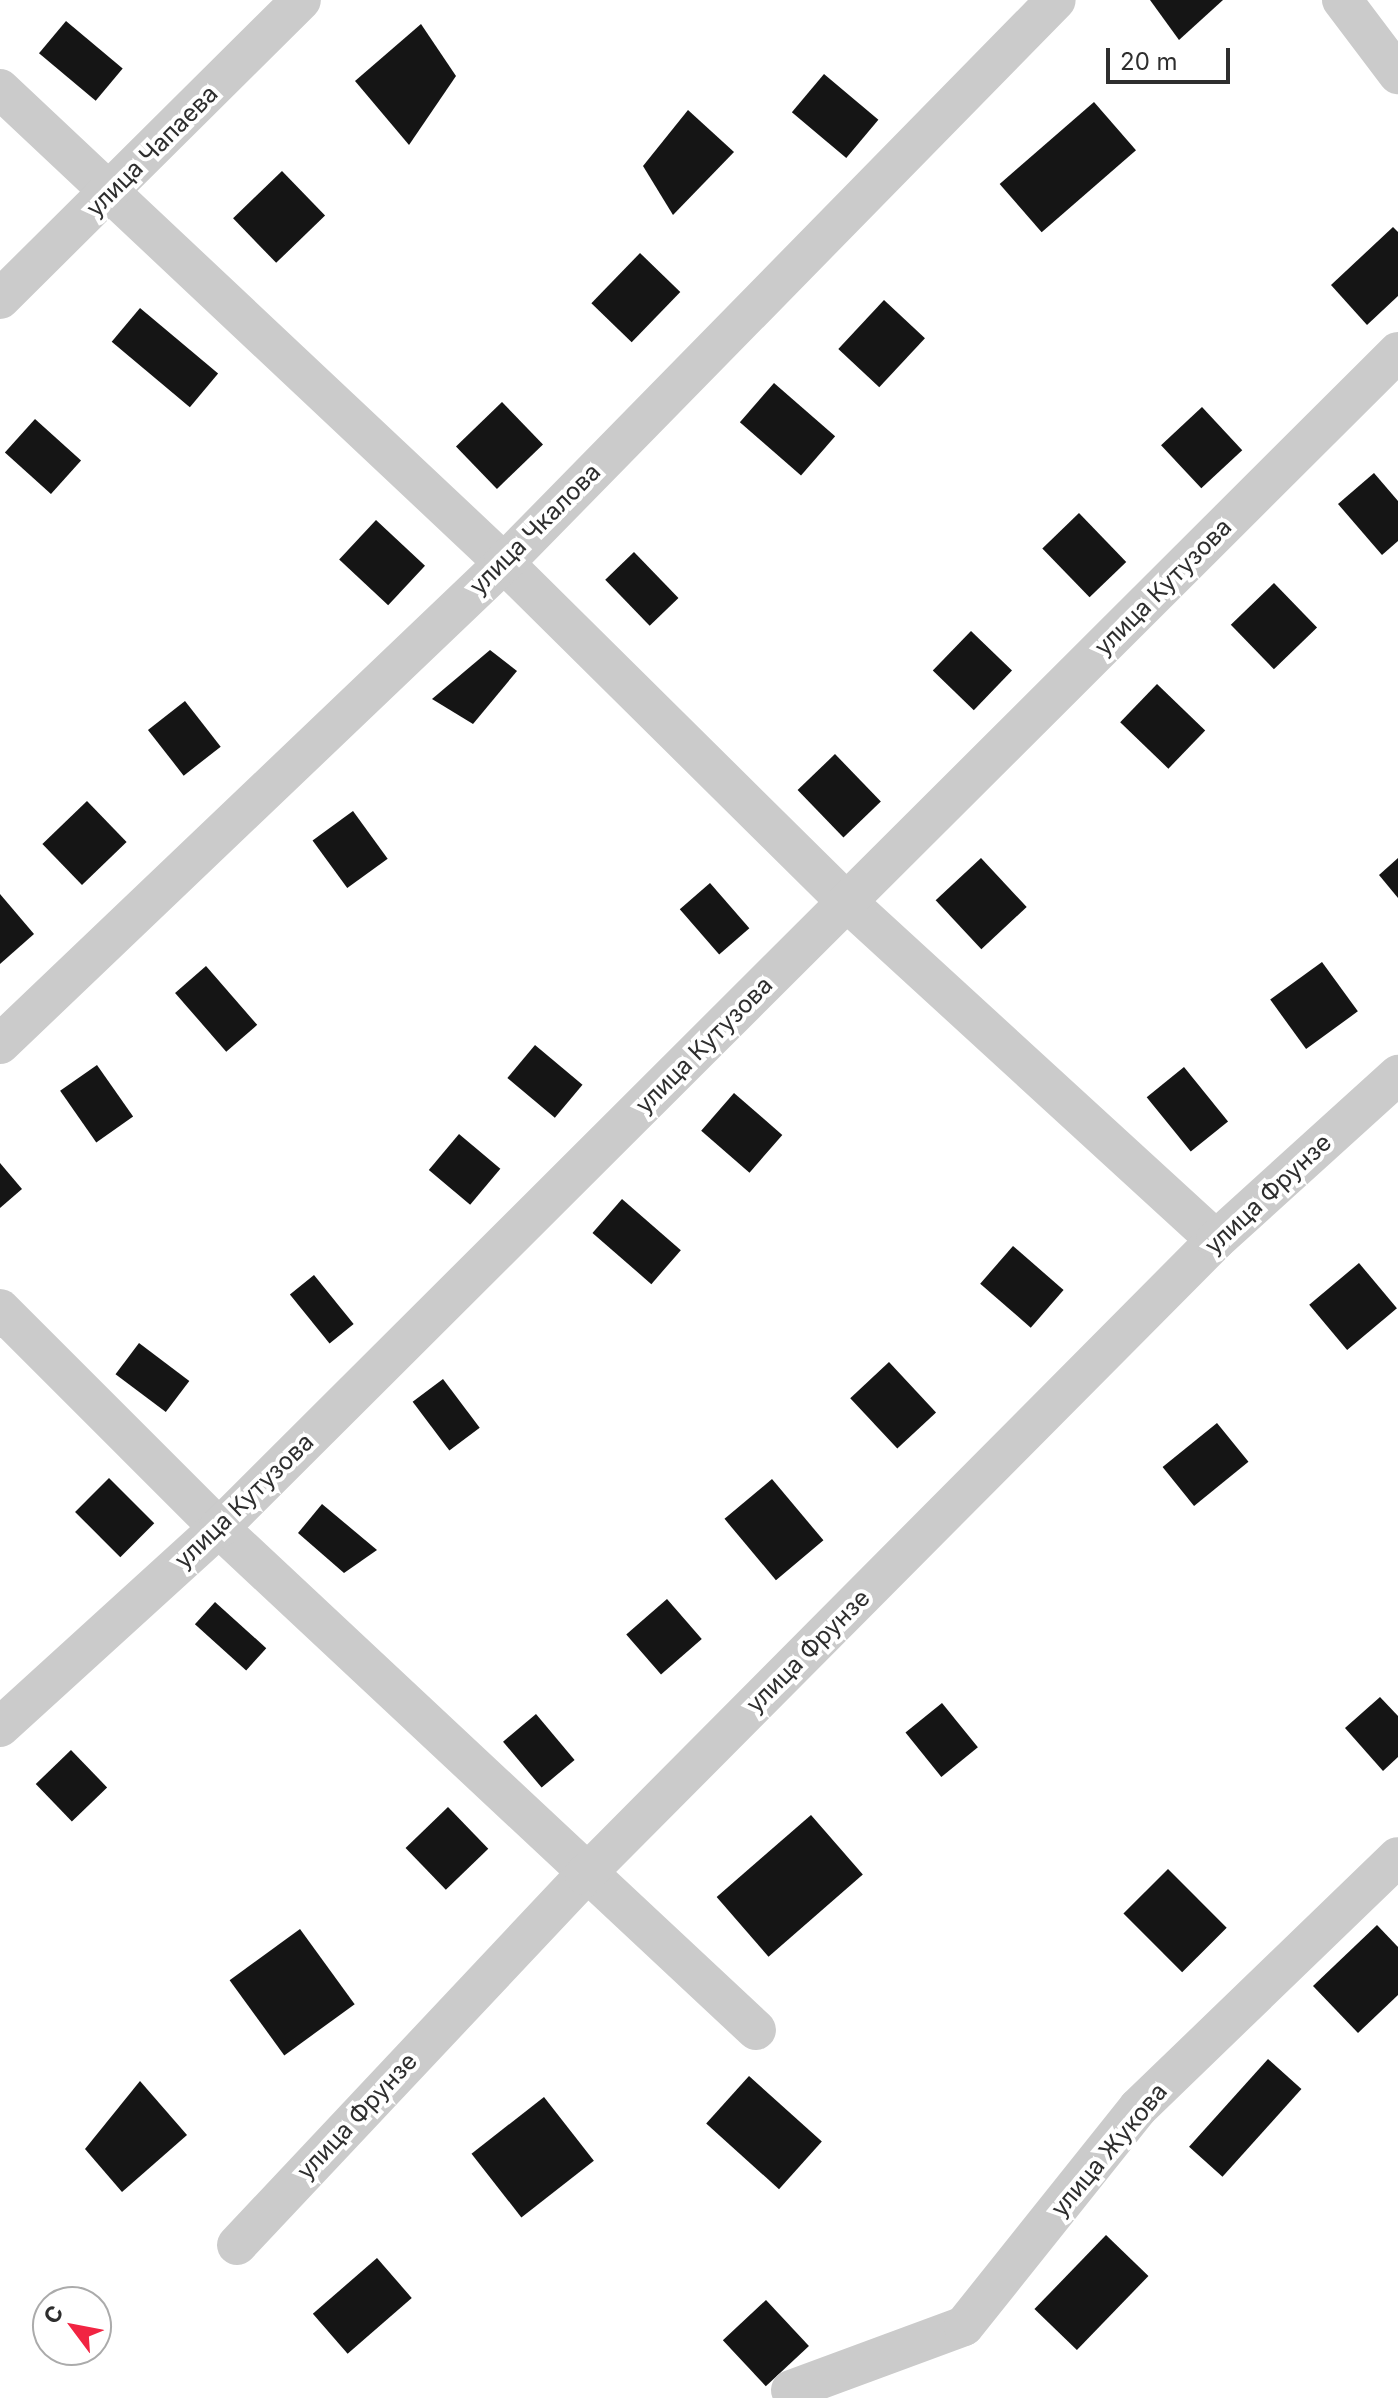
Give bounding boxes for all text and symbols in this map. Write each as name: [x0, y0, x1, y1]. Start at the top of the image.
scale bar: [1110, 32, 1234, 82]
text: 20 m: [1120, 47, 1178, 76]
street label: улица Чапаева: [80, 79, 224, 223]
street label: улица Чкалова: [463, 457, 607, 601]
street label: улица Кутузова: [1089, 513, 1237, 661]
street label: улица Кутузова: [630, 971, 778, 1119]
street label: улица Фрунзе: [1199, 1128, 1337, 1260]
street label: улица Кутузова: [169, 1427, 319, 1575]
street label: улица Фрунзе: [740, 1583, 876, 1719]
street label: улица Фрунзе: [291, 2047, 423, 2185]
street label: улица Жукова: [1045, 2077, 1173, 2223]
north arrow: [32, 2286, 112, 2366]
text: С: [38, 2301, 69, 2328]

